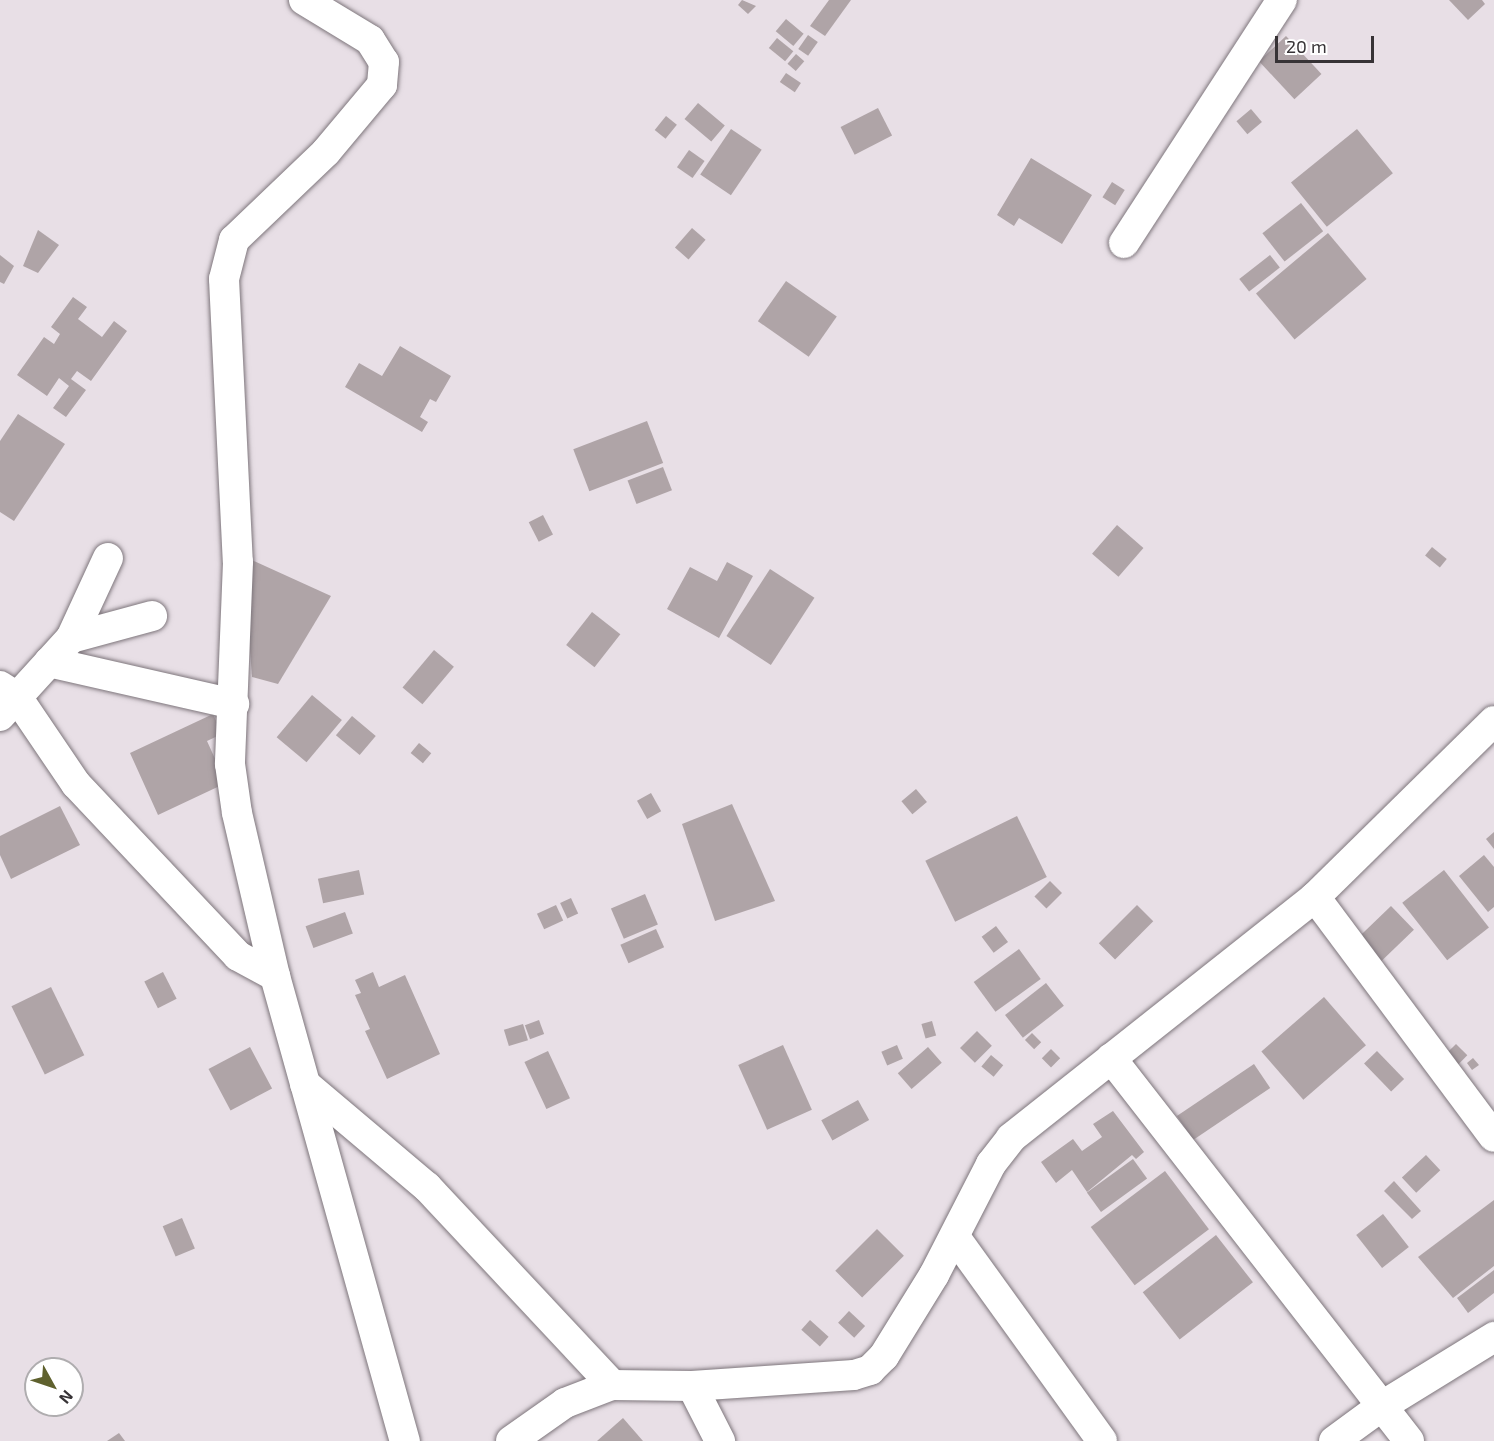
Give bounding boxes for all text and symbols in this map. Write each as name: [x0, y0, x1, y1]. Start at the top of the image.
scale bar: [1278, 24, 1377, 62]
text: 20 m: [1286, 35, 1327, 57]
north arrow: [24, 1357, 84, 1417]
text: N: [56, 1387, 78, 1408]

